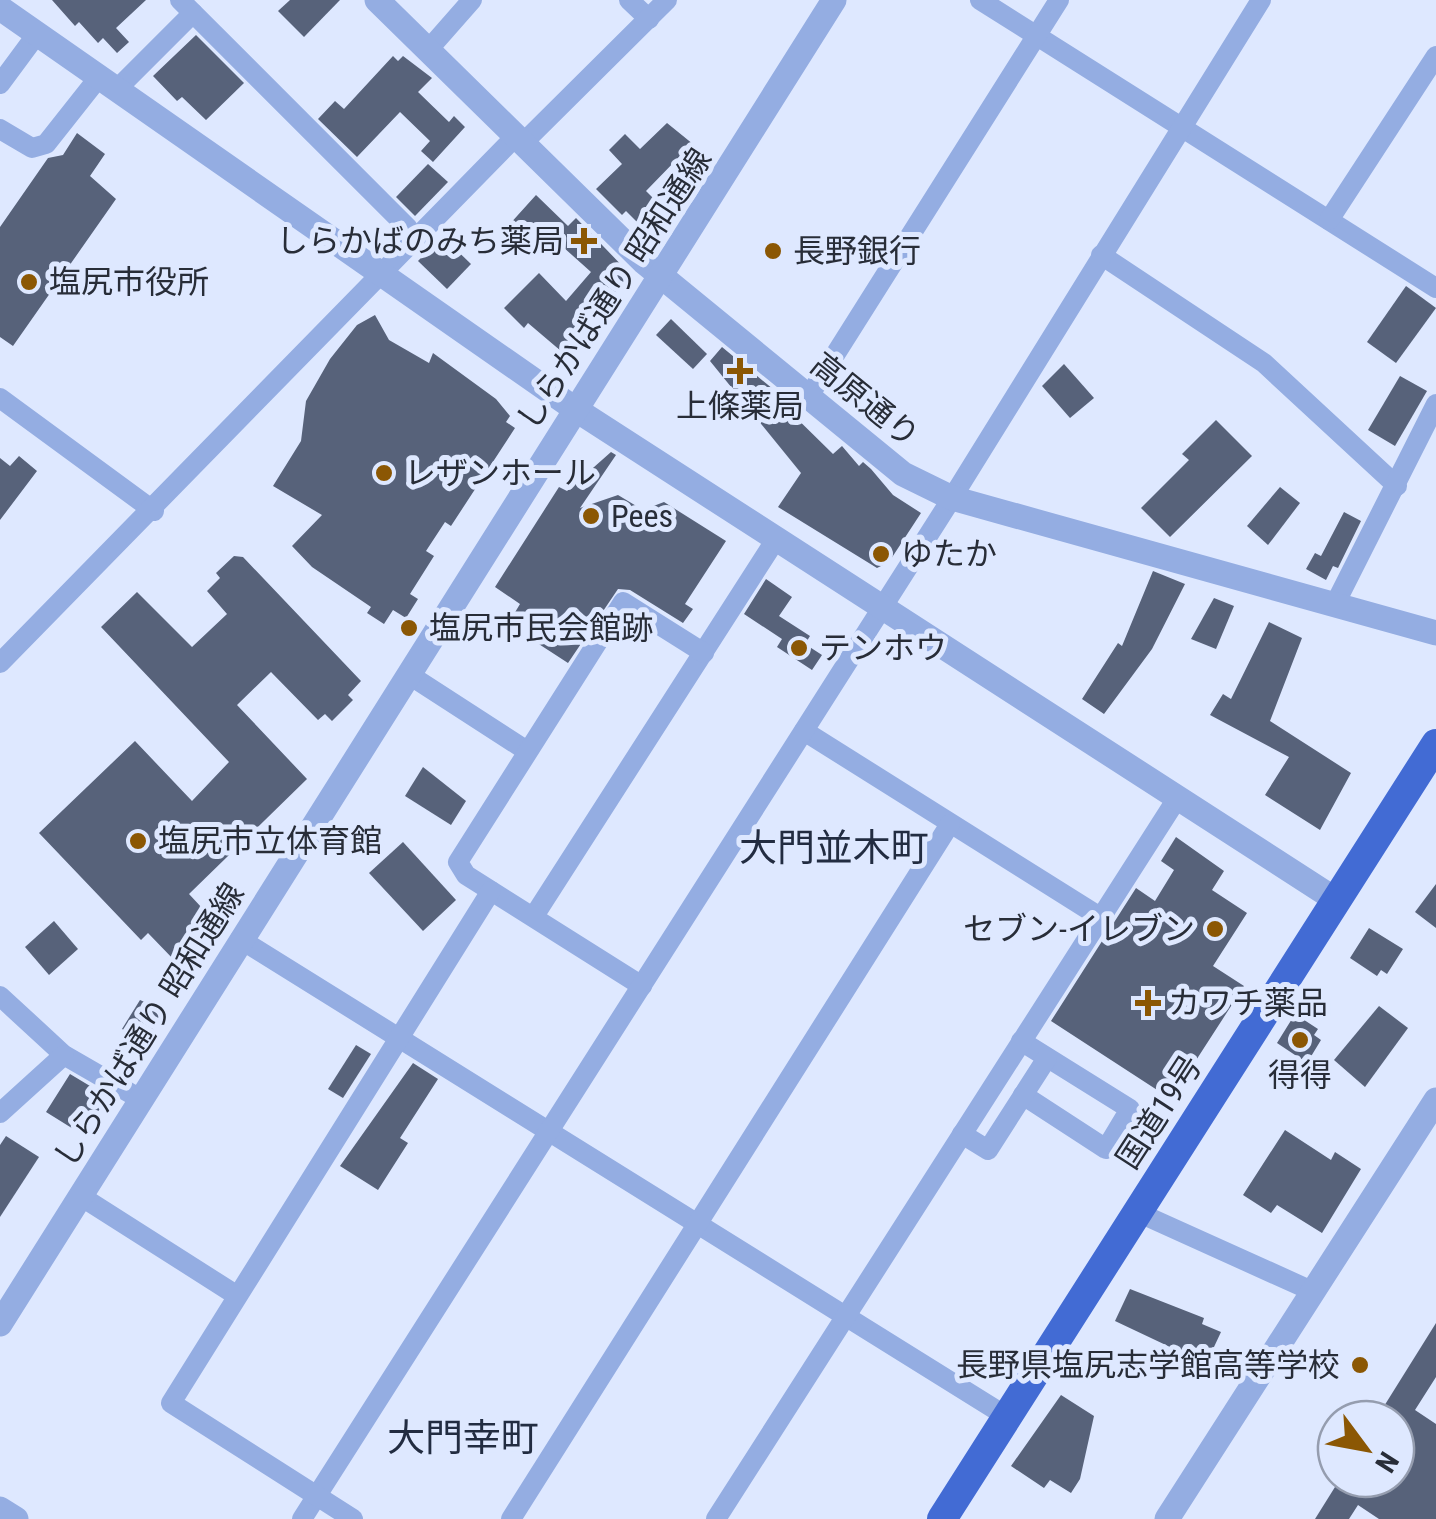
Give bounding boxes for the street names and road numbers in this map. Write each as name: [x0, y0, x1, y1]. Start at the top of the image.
street label: しらかば通り 昭和通線: [509, 141, 719, 437]
street label: 高原通り: [803, 345, 927, 455]
street label: しらかば通り 昭和通線: [46, 876, 252, 1174]
street label: 国道19号: [1108, 1048, 1210, 1176]

